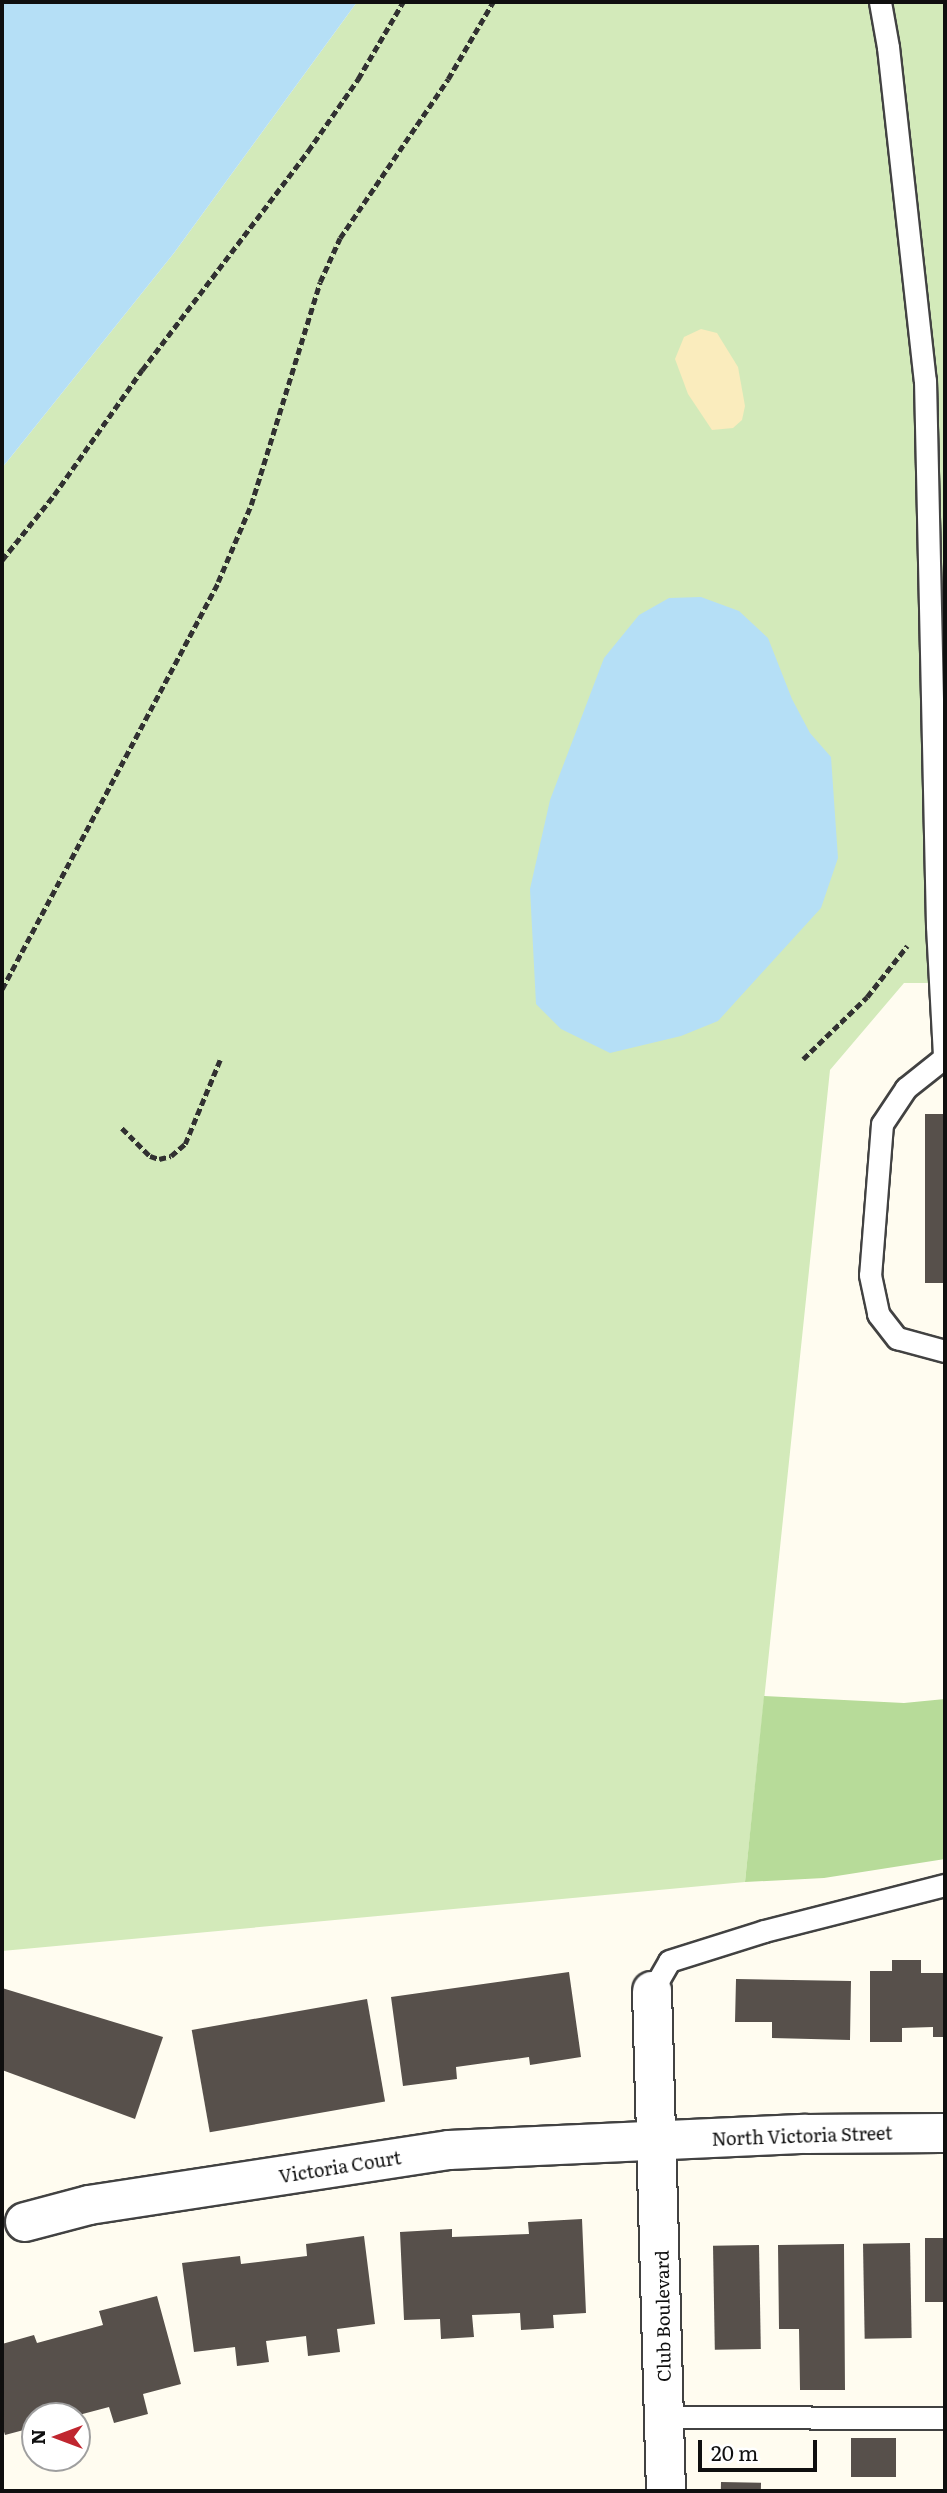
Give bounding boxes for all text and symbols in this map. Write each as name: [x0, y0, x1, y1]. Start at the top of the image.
street label: North Victoria Street: [711, 2122, 893, 2150]
street label: Victoria Court: [277, 2147, 403, 2187]
street label: Club Boulevard: [651, 2250, 675, 2382]
north arrow: [21, 2402, 91, 2472]
scale bar: [702, 2426, 821, 2470]
text: N: [23, 2429, 51, 2445]
text: 20 m: [711, 2436, 758, 2467]

